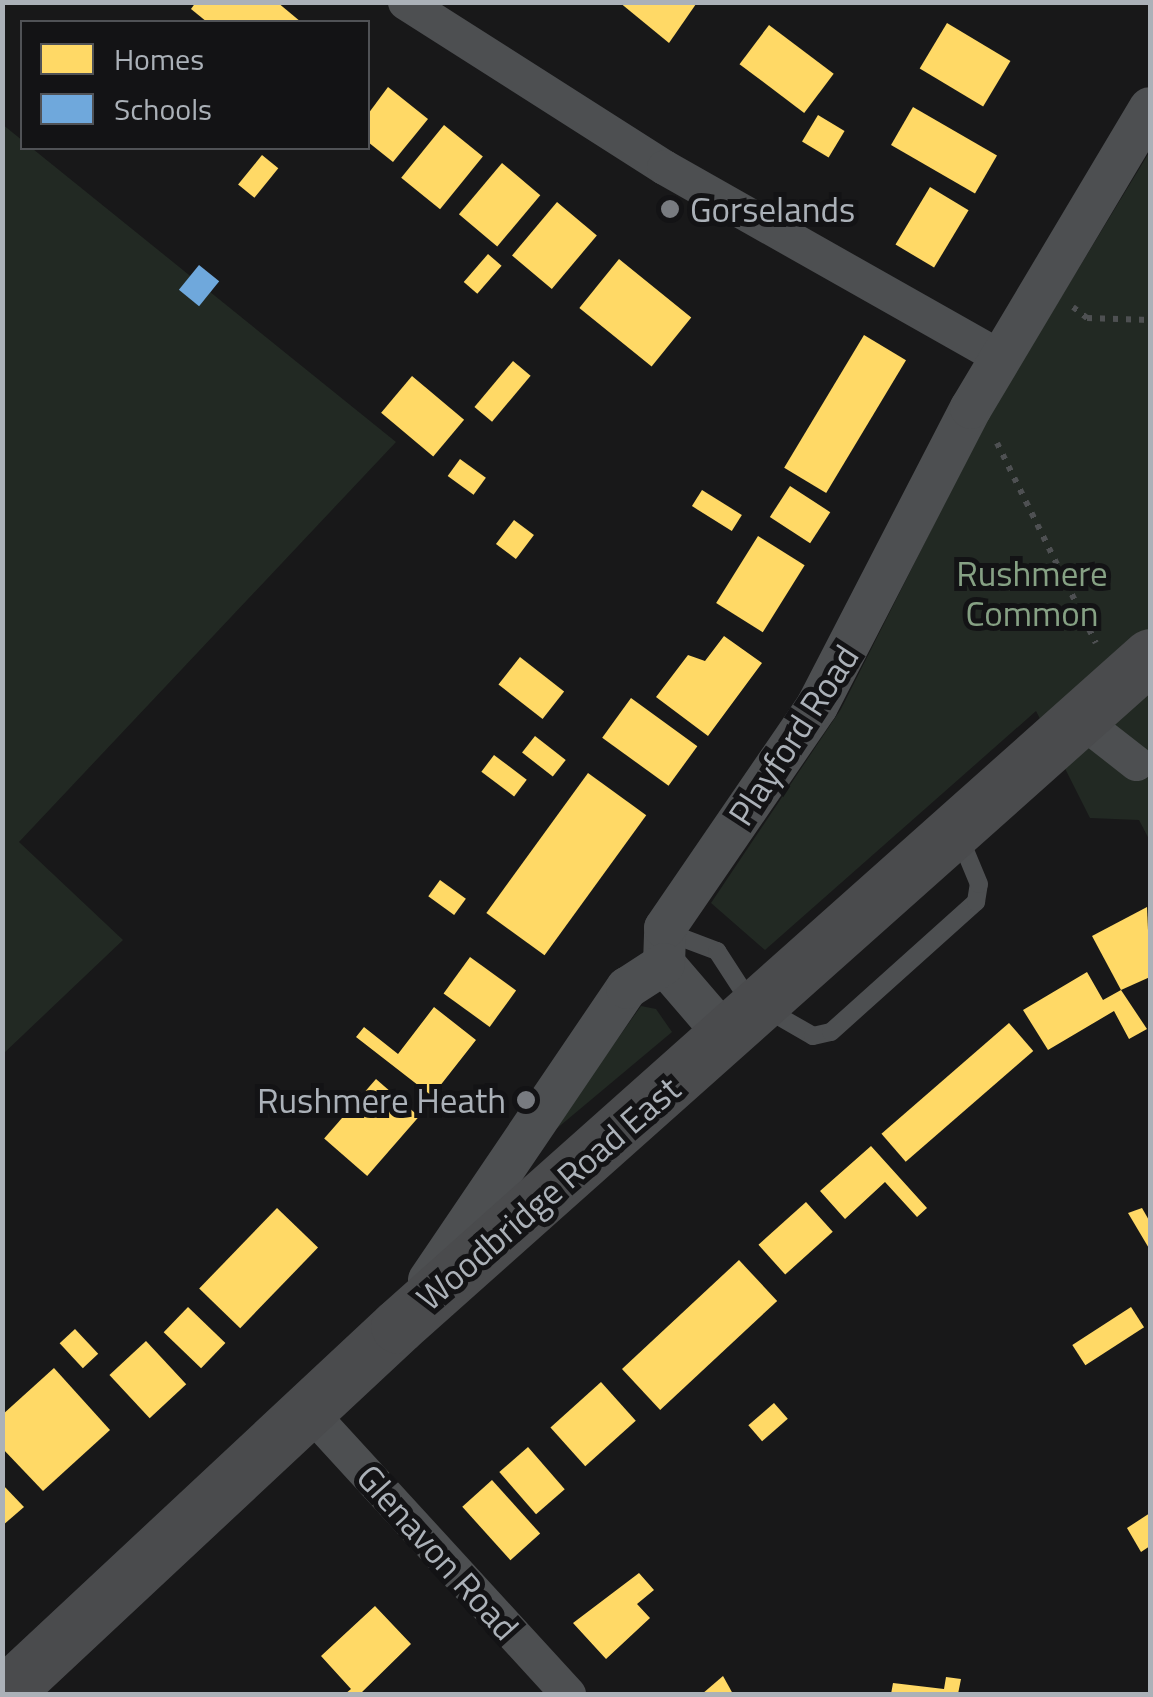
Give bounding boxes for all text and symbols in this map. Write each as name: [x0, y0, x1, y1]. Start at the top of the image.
legend: [20, 20, 370, 150]
text: Homes: [114, 36, 204, 82]
text: Schools: [114, 86, 212, 132]
place label: Gorselands: [690, 188, 855, 230]
marker: Gorselands: [659, 198, 681, 220]
park label: Rushmere Common: [956, 552, 1108, 634]
street label: Playford Road: [719, 637, 867, 833]
street label: Woodbridge Road East: [408, 1067, 688, 1319]
place label: Rushmere Heath: [257, 1079, 506, 1121]
marker: Rushmere Heath: [515, 1089, 537, 1111]
street label: Glenavon Road: [349, 1456, 527, 1648]

